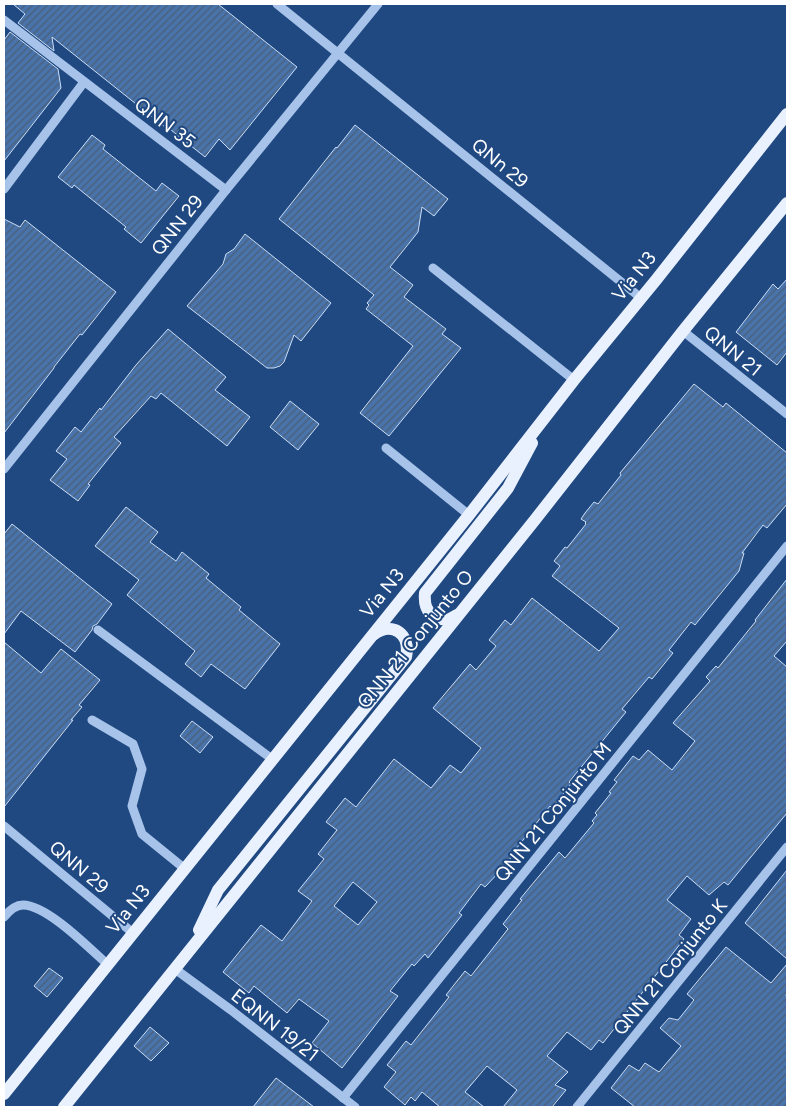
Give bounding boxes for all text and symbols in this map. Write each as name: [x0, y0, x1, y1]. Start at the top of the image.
street label: QNN 35: [130, 93, 200, 153]
street label: QNn 29: [467, 133, 533, 193]
street label: QNN 29: [146, 190, 208, 260]
street label: Via N3: [607, 247, 661, 305]
street label: QNN 21: [700, 321, 766, 381]
street label: Via N3: [355, 564, 409, 622]
street label: QNN 21 Conjunto O: [352, 565, 478, 713]
street label: QNN 21 Conjunto M: [490, 738, 616, 886]
street label: QNN 29: [45, 836, 113, 898]
street label: Via N3: [101, 880, 155, 938]
street label: QNN 21 Conjunto K: [608, 894, 732, 1040]
street label: EQNN 19/21: [227, 984, 323, 1066]

